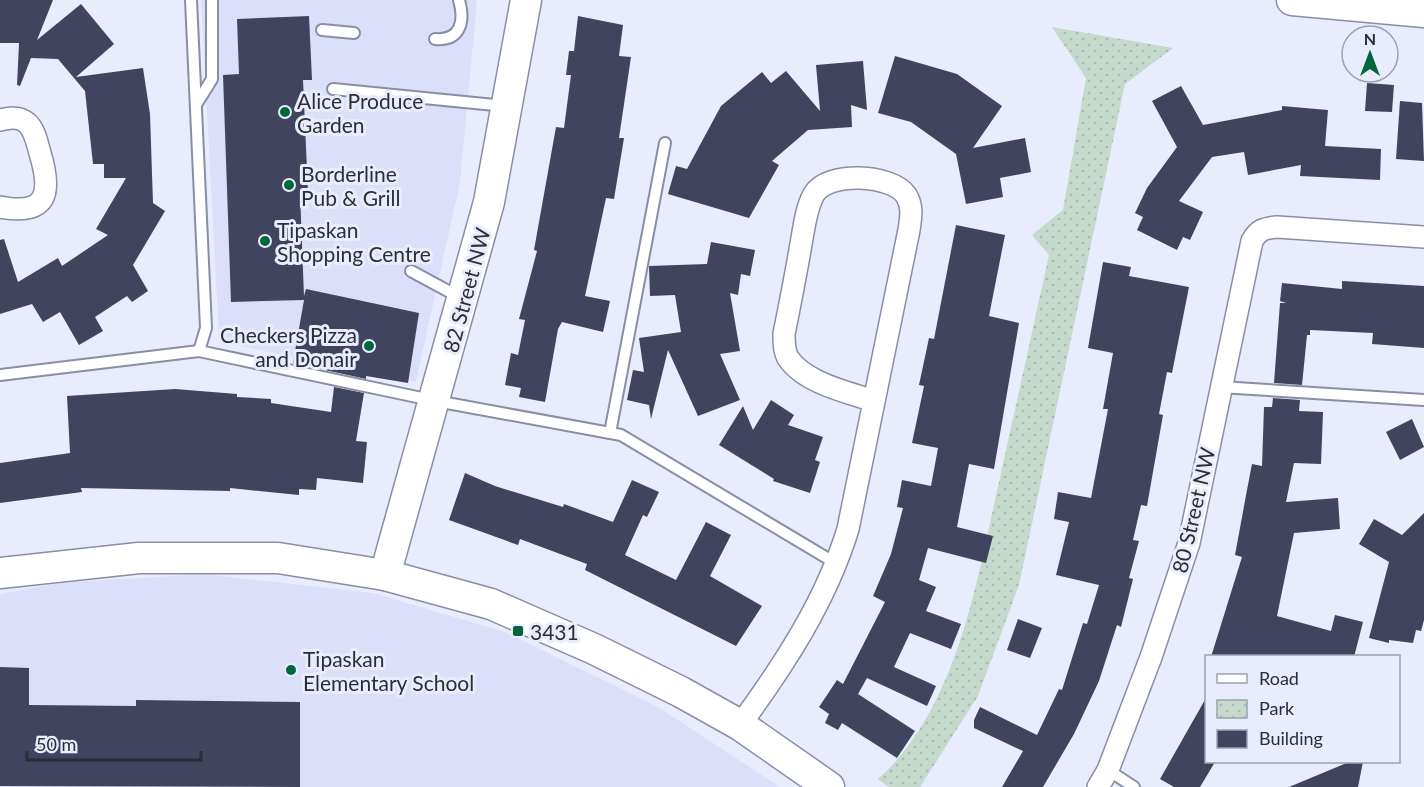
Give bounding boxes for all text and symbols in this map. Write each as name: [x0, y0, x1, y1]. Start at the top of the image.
north arrow: [1340, 24, 1400, 84]
text: N: [1364, 29, 1376, 48]
place label: Alice Produce Garden: [297, 88, 423, 137]
marker: Alice Produce Garden: [278, 105, 292, 119]
place label: Borderline Pub & Grill: [301, 161, 400, 210]
marker: Borderline Pub & Grill: [282, 178, 296, 192]
place label: Tipaskan Shopping Centre: [277, 217, 431, 266]
street label: 82 Street NW: [437, 225, 495, 355]
marker: Tipaskan Shopping Centre: [258, 234, 272, 248]
place label: Checkers Pizza and Donair: [220, 322, 357, 371]
marker: Checkers Pizza and Donair: [362, 339, 376, 353]
street label: 80 Street NW: [1166, 444, 1220, 575]
place label: 3431: [530, 619, 579, 644]
marker: 3431: [511, 624, 525, 638]
place label: Tipaskan Elementary School: [303, 646, 474, 695]
legend: [1205, 655, 1400, 763]
marker: Tipaskan Elementary School: [284, 663, 298, 677]
text: Road: [1259, 667, 1299, 689]
text: Park: [1259, 697, 1295, 719]
scale bar: [27, 724, 201, 762]
text: Building: [1259, 727, 1323, 749]
text: 50 m: [36, 733, 76, 755]

